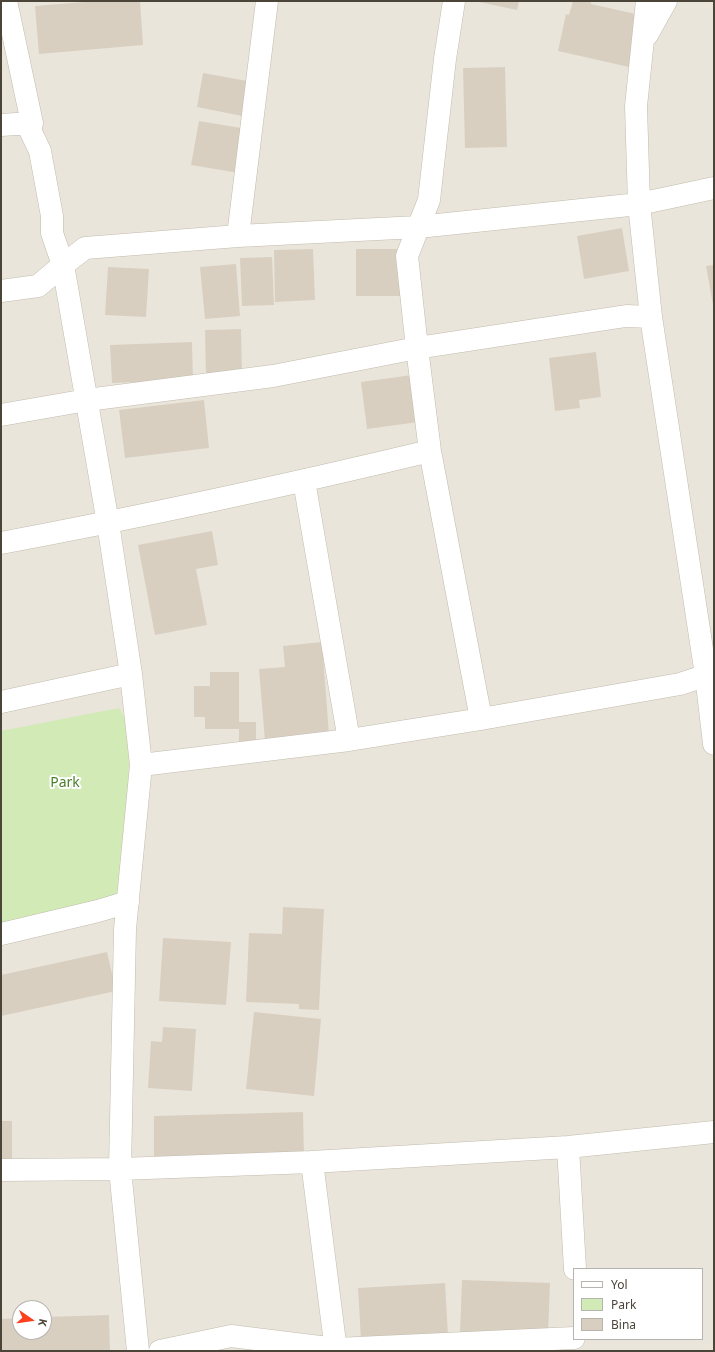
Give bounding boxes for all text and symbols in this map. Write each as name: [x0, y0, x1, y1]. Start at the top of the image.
park label: Park: [50, 775, 80, 791]
legend: [573, 1268, 703, 1340]
text: Yol: [611, 1276, 628, 1293]
text: Park: [611, 1296, 636, 1313]
north arrow: [12, 1300, 52, 1340]
text: Bina: [611, 1316, 636, 1333]
text: K: [35, 1317, 51, 1328]

